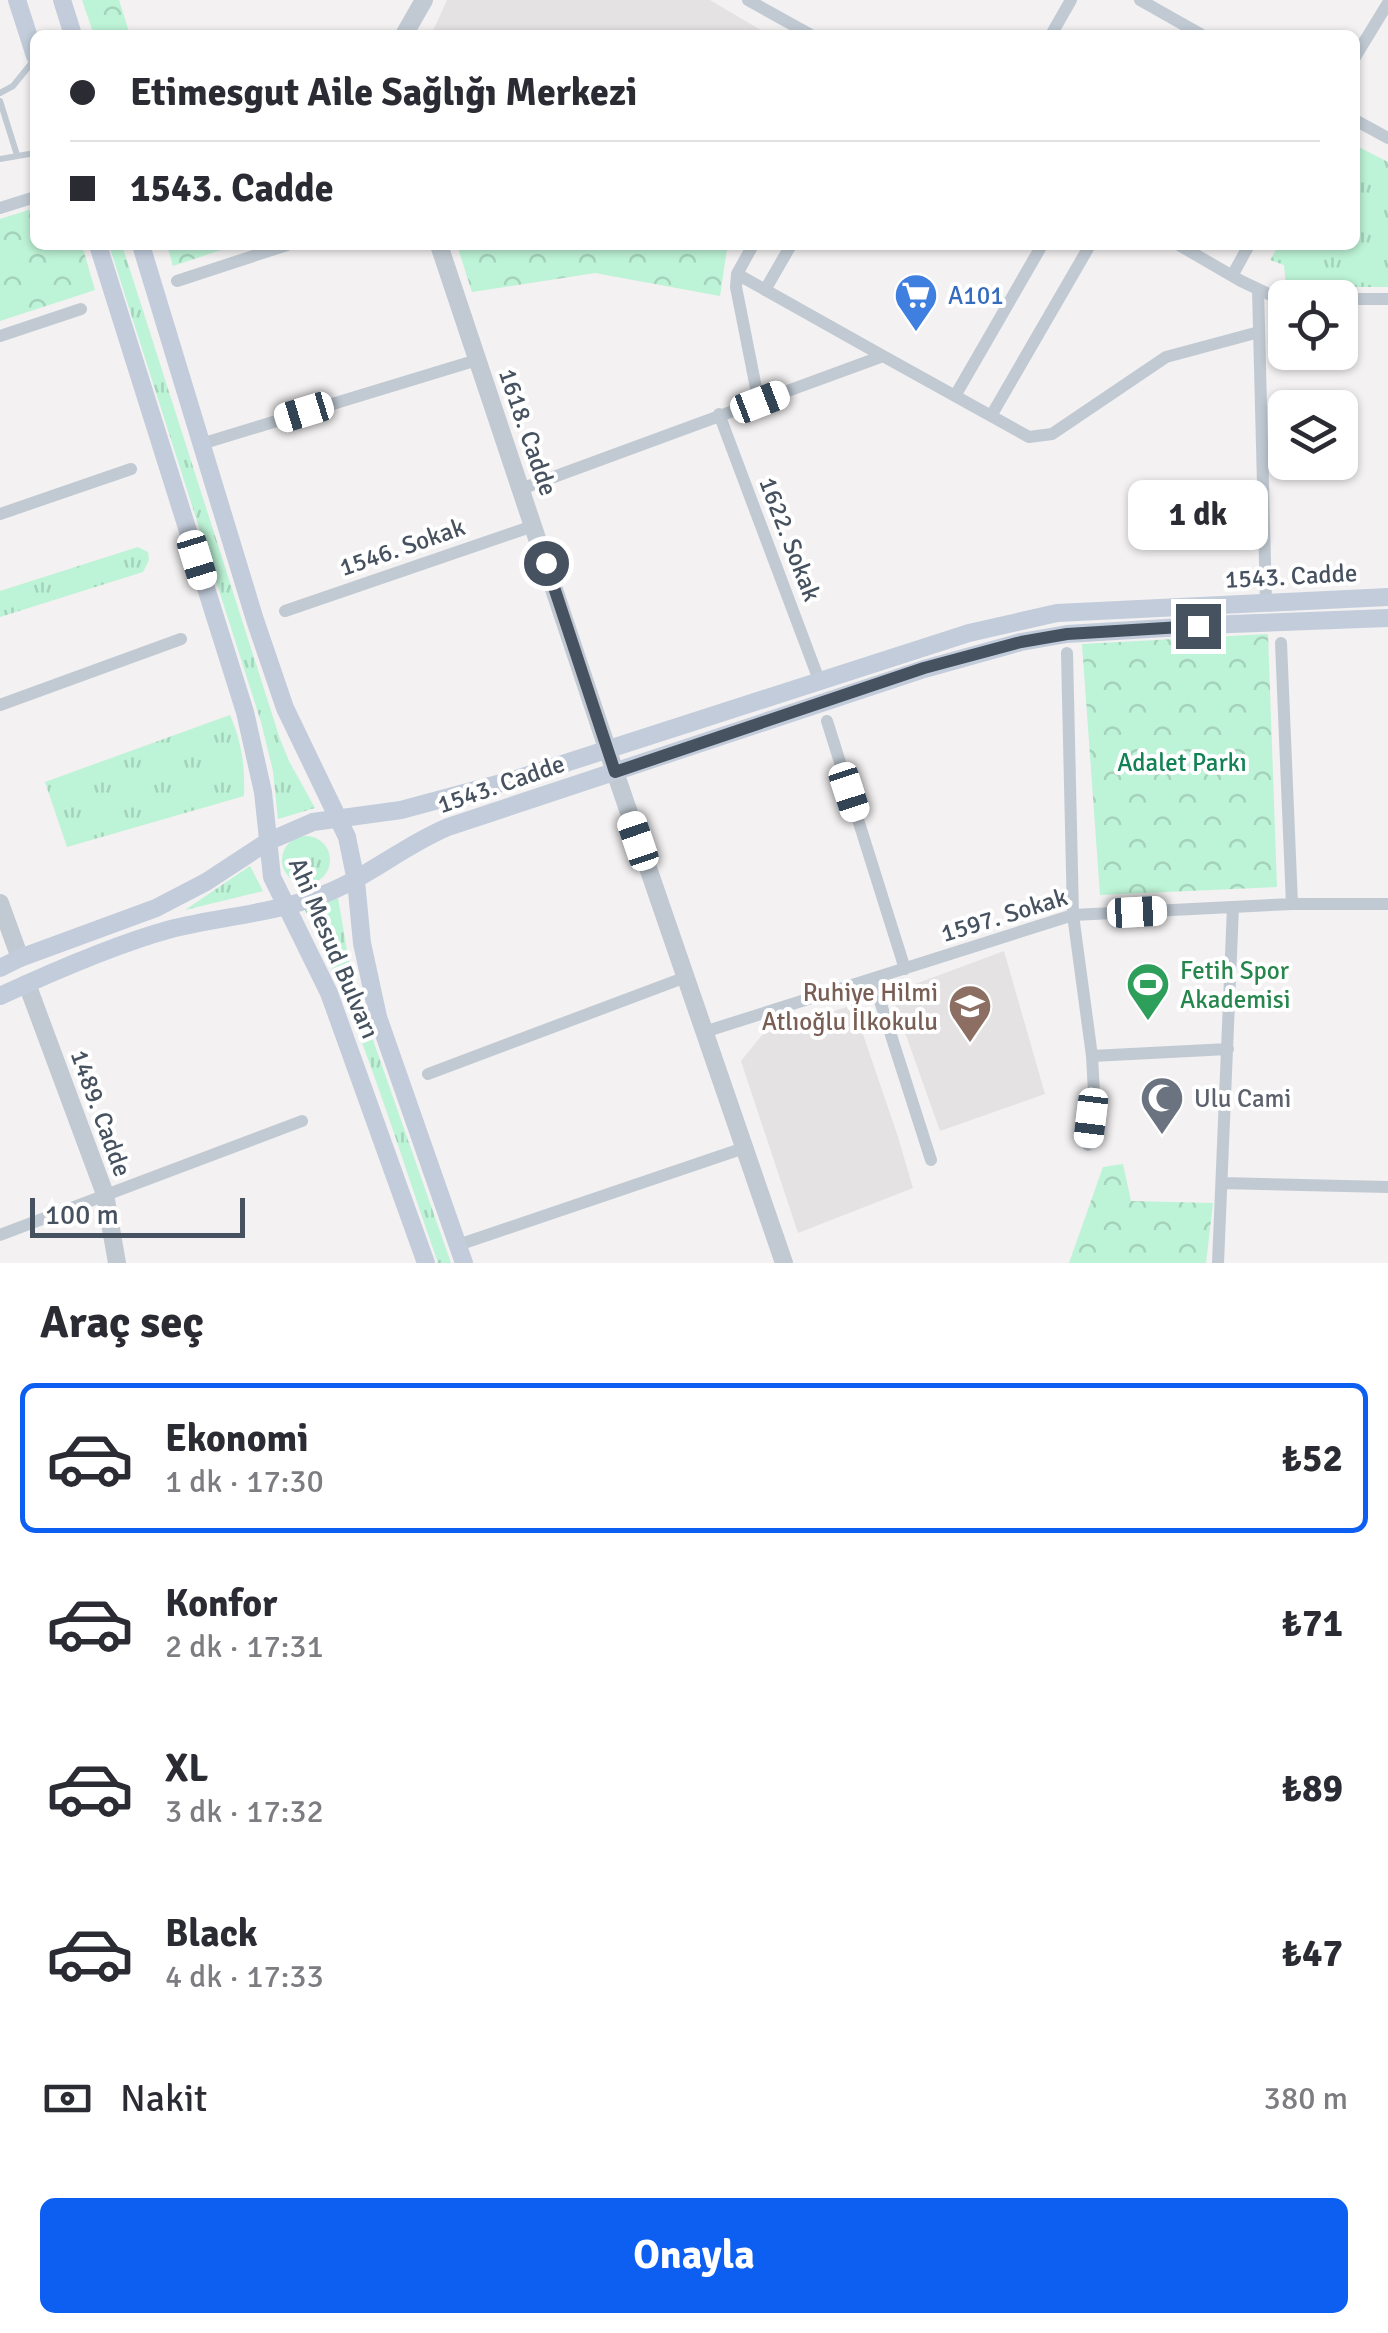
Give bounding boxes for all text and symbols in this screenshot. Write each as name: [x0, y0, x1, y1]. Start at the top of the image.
text: Etimesgut Aile Sağlığı Merkezi: [130, 69, 637, 116]
text: 1543. Cadde: [130, 165, 334, 212]
supermarket icon: A101: [893, 272, 939, 333]
place label: A101: [948, 280, 1004, 311]
map controls: [1268, 280, 1358, 480]
button: locate: [1268, 280, 1358, 370]
street label: 1618. Cadde: [492, 364, 564, 500]
car: [727, 377, 793, 427]
car: [271, 389, 337, 435]
button: layers: [1268, 390, 1358, 480]
street label: 1622. Sokak: [752, 472, 828, 606]
callout: 1 dk: [1128, 481, 1268, 551]
text: 1 dk: [1169, 495, 1227, 534]
street label: 1546. Sokak: [335, 511, 469, 583]
car: [174, 527, 220, 593]
route start: [524, 541, 569, 586]
street label: 1543. Cadde: [1224, 557, 1358, 595]
route end: [1176, 604, 1221, 649]
park label: Adalet Parkı: [1117, 747, 1247, 778]
street label: 1543. Cadde: [433, 748, 569, 820]
car: [825, 759, 873, 825]
car: [614, 808, 662, 874]
street label: Ahi Mesud Bulvarı: [282, 853, 386, 1043]
street label: 1597. Sokak: [937, 881, 1071, 949]
car: [1106, 895, 1168, 929]
place label: Fetih Spor Akademisi: [1180, 955, 1291, 1015]
sports icon: Fetih Spor Akademisi: [1125, 961, 1171, 1022]
place label: Ruhiye Hilmi Atlıoğlu İlkokulu: [762, 977, 938, 1037]
school or university icon: Ruhiye Hilmi Atlıoğlu İlkokulu: [947, 983, 993, 1044]
street label: 1489. Cadde: [64, 1045, 138, 1181]
mosque icon: Ulu Cami: [1139, 1075, 1185, 1136]
place label: Ulu Cami: [1194, 1083, 1291, 1114]
car: [1072, 1086, 1110, 1150]
scale bar: [30, 1193, 245, 1238]
text: 100 m: [45, 1198, 119, 1232]
text: Araç seç: [40, 1295, 204, 1350]
icon: car: [45, 1413, 135, 1503]
text: Ekonomi: [165, 1415, 309, 1462]
text: ₺52: [1281, 1435, 1343, 1482]
text: 1 dk · 17:30: [165, 1462, 324, 1501]
icon: car: [45, 1578, 135, 1668]
text: Konfor: [165, 1580, 277, 1627]
text: ₺71: [1281, 1600, 1343, 1647]
text: 2 dk · 17:31: [165, 1627, 324, 1666]
icon: car: [45, 1743, 135, 1833]
text: XL: [165, 1745, 208, 1792]
text: ₺89: [1281, 1765, 1343, 1812]
text: 3 dk · 17:32: [165, 1792, 324, 1831]
icon: car: [45, 1908, 135, 1998]
text: Black: [165, 1910, 258, 1957]
text: ₺47: [1281, 1930, 1343, 1977]
text: 4 dk · 17:33: [165, 1957, 324, 1996]
icon: cash: [40, 2071, 95, 2126]
text: Nakit: [120, 2075, 207, 2122]
text: 380 m: [1264, 2079, 1348, 2118]
button: Onayla: [40, 2198, 1348, 2313]

